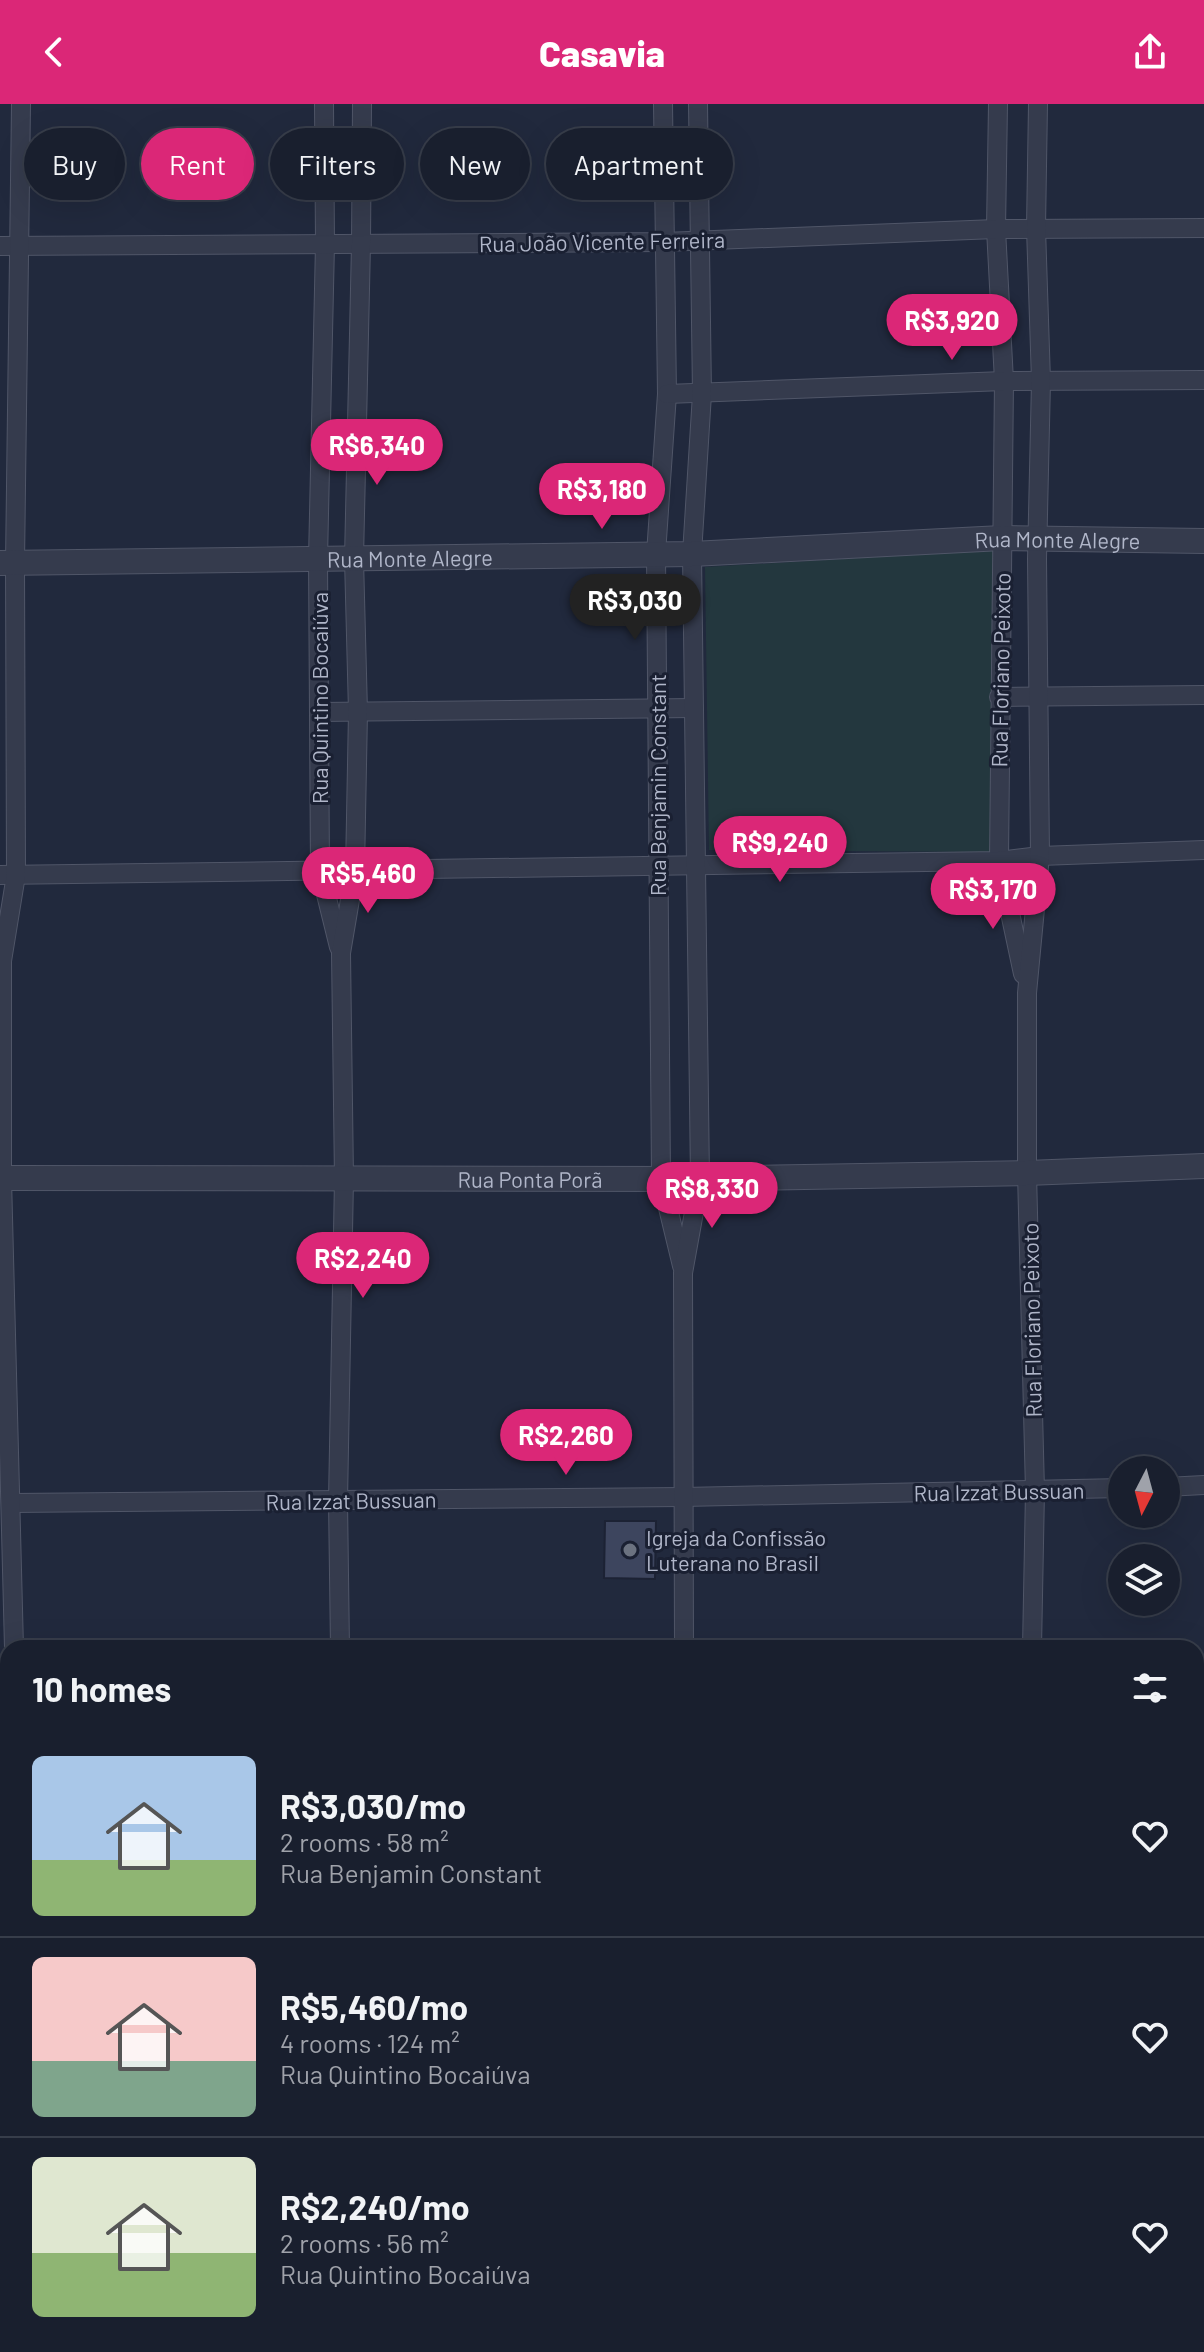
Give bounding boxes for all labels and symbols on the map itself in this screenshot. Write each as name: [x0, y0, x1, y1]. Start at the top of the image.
street label: Rua João Vicente Ferreira: [479, 226, 725, 256]
pin: R$3,920: [878, 294, 1026, 362]
pin: R$6,340: [303, 419, 451, 487]
pin: R$3,180: [528, 463, 676, 531]
street label: Rua Monte Alegre: [974, 525, 1141, 553]
street label: Rua Monte Alegre: [327, 544, 493, 572]
street label: Rua Floriano Peixoto: [985, 572, 1015, 768]
pin: R$3,030: [561, 574, 709, 642]
street label: Rua Quintino Bocaiúva: [306, 592, 332, 804]
street label: Rua Benjamin Constant: [644, 674, 670, 896]
pin: R$9,240: [706, 816, 854, 884]
pin: R$5,460: [294, 847, 442, 915]
pin: R$3,170: [919, 863, 1067, 931]
pin: R$8,330: [638, 1162, 786, 1230]
street label: Rua Ponta Porã: [458, 1166, 602, 1192]
street label: Rua Floriano Peixoto: [1016, 1222, 1046, 1418]
pin: R$2,240: [289, 1232, 437, 1300]
pin: R$2,260: [492, 1409, 640, 1477]
north arrow: [1108, 1456, 1180, 1528]
street label: Rua Izzat Bussuan: [913, 1477, 1085, 1505]
street label: Rua Izzat Bussuan: [265, 1486, 437, 1514]
place label: Igreja da Confissão Luterana no Brasil: [646, 1524, 826, 1575]
marker: Igreja da Confissão Luterana no Brasil: [621, 1541, 639, 1559]

